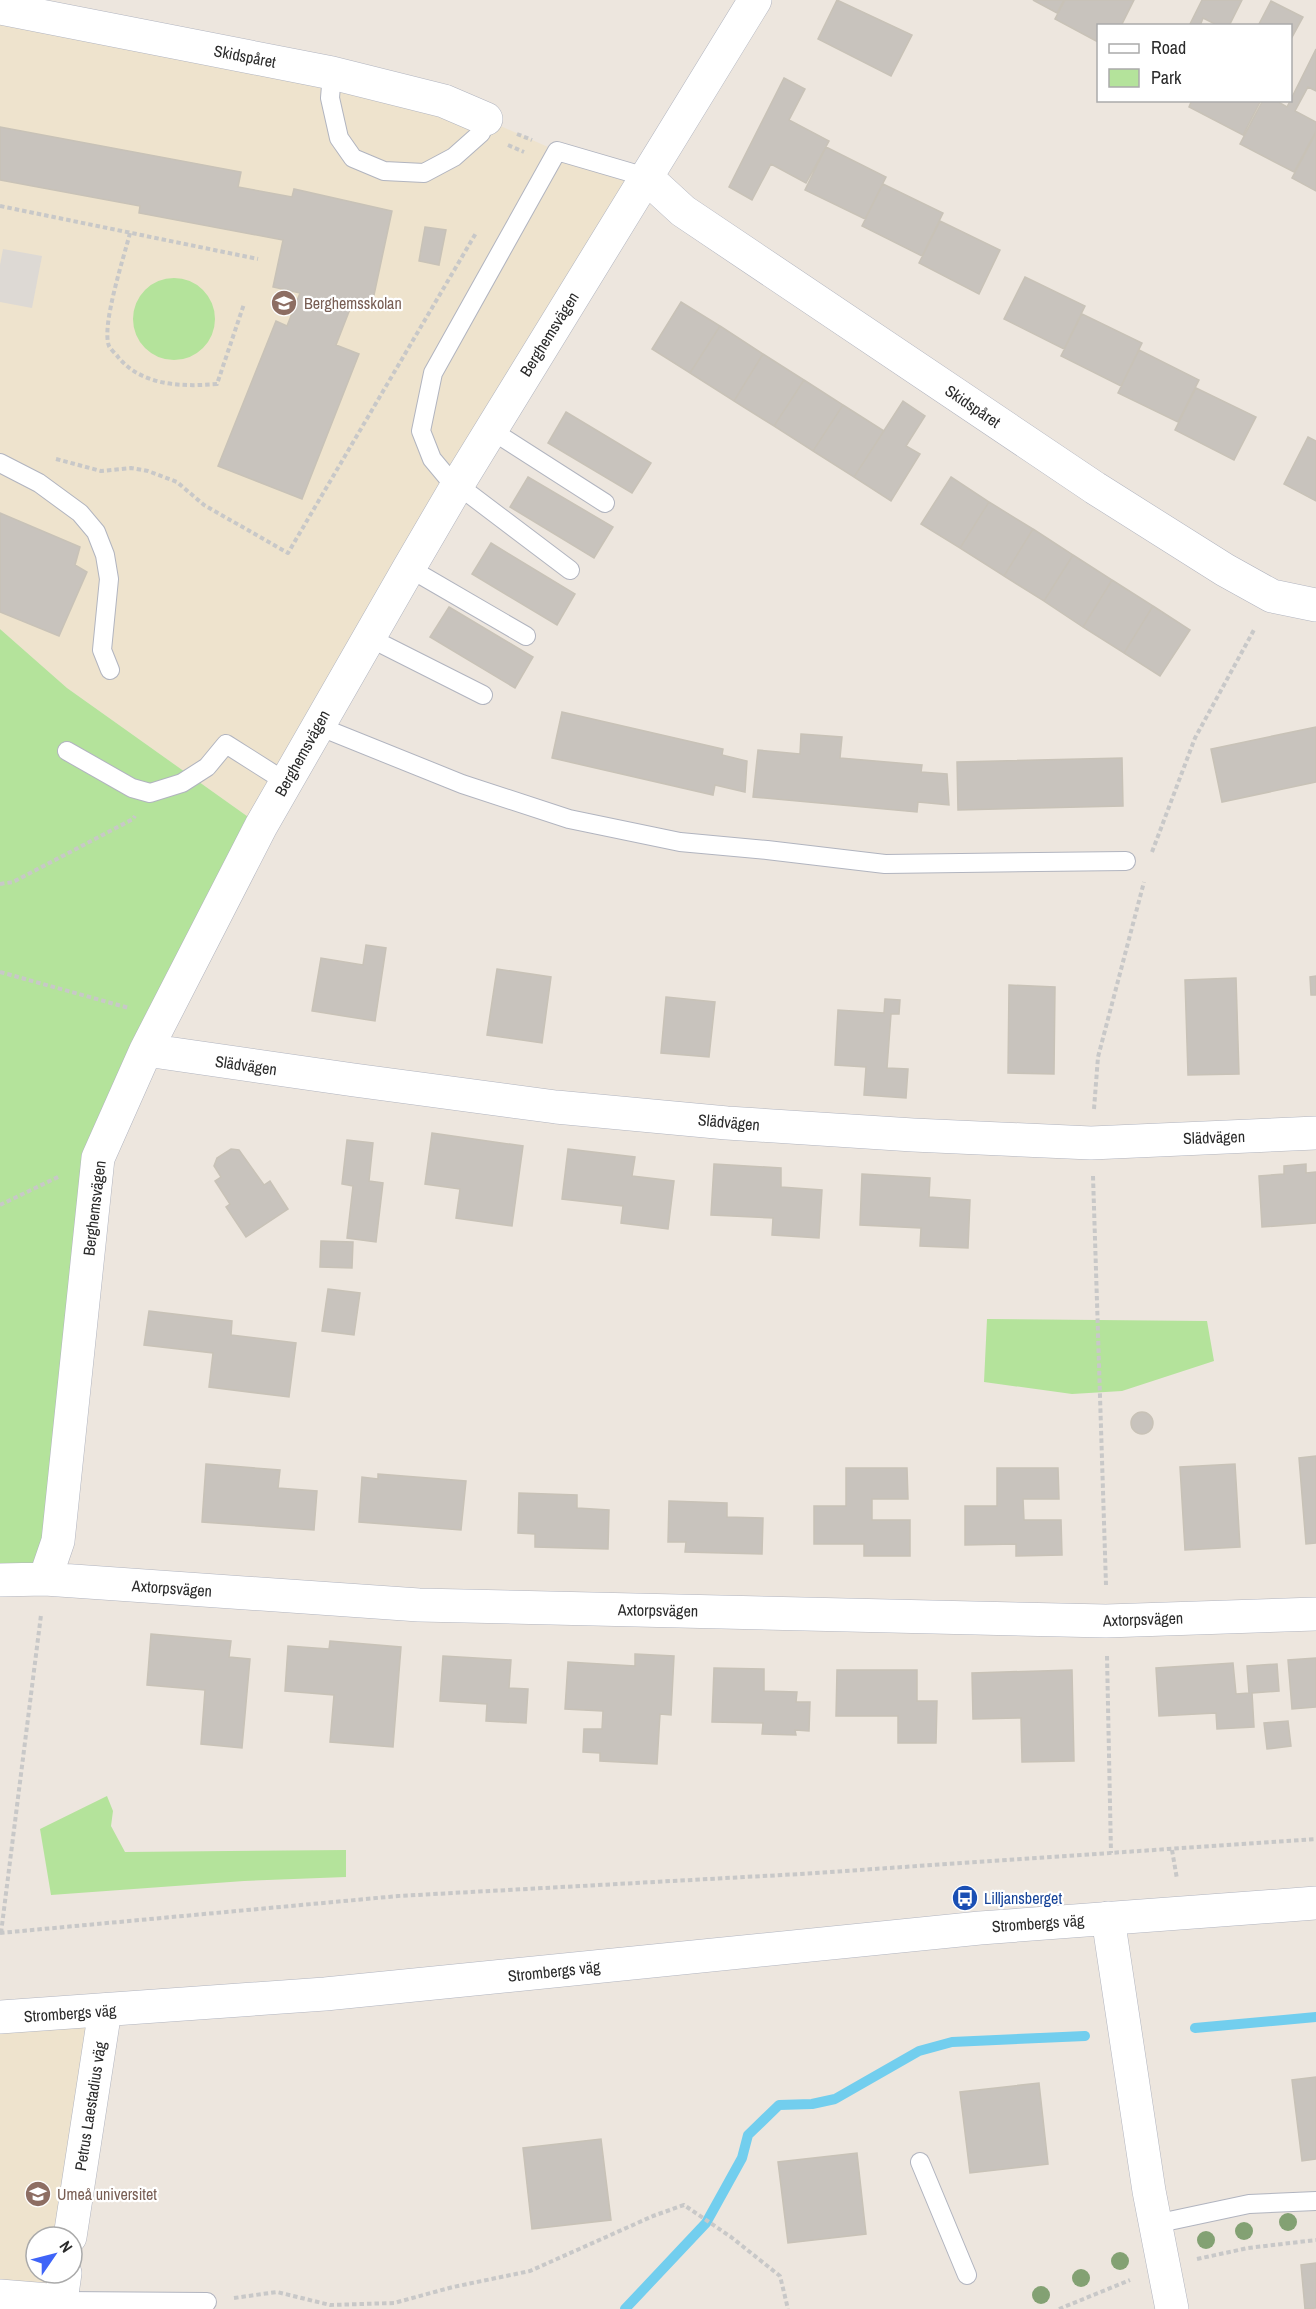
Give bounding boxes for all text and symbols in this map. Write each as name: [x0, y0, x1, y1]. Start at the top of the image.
legend: [1097, 24, 1292, 102]
text: Road: [1151, 35, 1186, 60]
street label: Skidspåret: [212, 39, 278, 73]
text: Park: [1151, 65, 1182, 90]
school or university icon: Berghemsskolan: [269, 288, 299, 318]
street label: Berghemsvägen: [514, 288, 584, 380]
place label: Berghemsskolan: [304, 292, 402, 314]
street label: Skidspåret: [941, 379, 1005, 433]
street label: Berghemsvägen: [269, 706, 335, 800]
street label: Slädvägen: [214, 1050, 278, 1080]
street label: Slädvägen: [697, 1108, 761, 1136]
street label: Slädvägen: [1183, 1125, 1245, 1149]
street label: Berghemsvägen: [77, 1159, 111, 1257]
street label: Axtorpsvägen: [130, 1574, 213, 1602]
street label: Axtorpsvägen: [617, 1598, 698, 1622]
street label: Axtorpsvägen: [1102, 1607, 1183, 1631]
bus stop icon: Lilljansberget: [950, 1883, 980, 1913]
place label: Lilljansberget: [984, 1887, 1062, 1909]
street label: Strombergs väg: [991, 1909, 1086, 1937]
street label: Strombergs väg: [507, 1955, 602, 1987]
street label: Strombergs väg: [23, 1999, 118, 2027]
street label: Petrus Laestadius väg: [69, 2039, 111, 2172]
school or university icon: Umeå universitet: [23, 2179, 53, 2209]
place label: Umeå universitet: [57, 2183, 157, 2205]
north arrow: [24, 2225, 84, 2285]
text: N: [55, 2236, 78, 2257]

